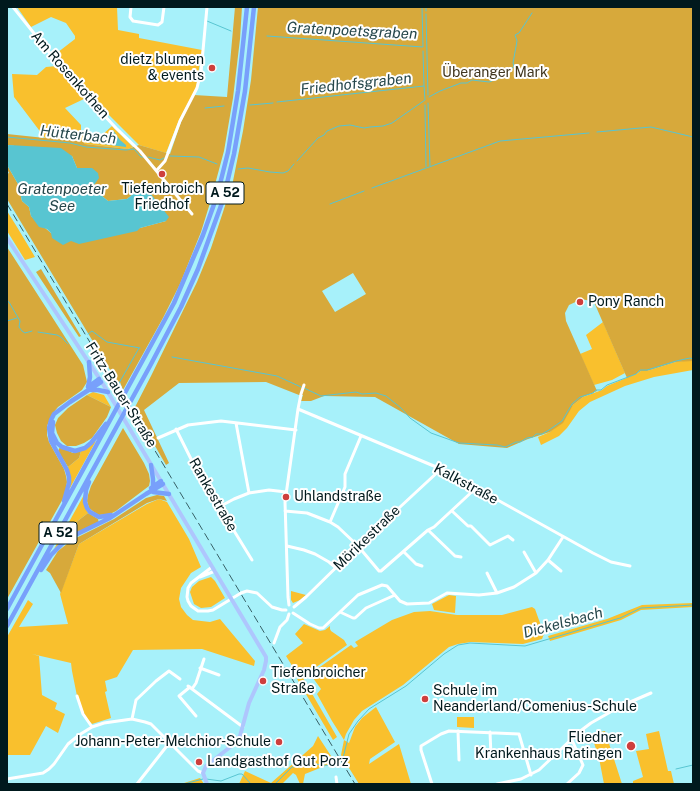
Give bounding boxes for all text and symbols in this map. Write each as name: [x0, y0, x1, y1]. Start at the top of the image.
water label: Gratenpoetsgraben: [286, 19, 418, 43]
street label: Am Rosenkothen: [27, 28, 113, 122]
place label: dietz blumen & events: [120, 52, 204, 84]
marker: dietz blumen & events: [207, 63, 217, 73]
park label: Überanger Mark: [442, 65, 548, 81]
water label: Friedhofsgraben: [300, 69, 412, 99]
water label: Hütterbach: [39, 122, 117, 148]
marker: Tiefenbroich Friedhof: [157, 169, 167, 179]
water label: Gratenpoeter See: [17, 180, 107, 215]
place label: Tiefenbroich Friedhof: [121, 181, 203, 214]
road number: A 52: [206, 182, 244, 204]
place label: Pony Ranch: [588, 294, 664, 310]
marker: Pony Ranch: [575, 297, 585, 307]
street label: Fritz-Bauer-Straße: [82, 339, 160, 451]
street label: Rankestraße: [185, 455, 241, 535]
street label: Kalkstraße: [431, 460, 501, 508]
place label: Uhlandstraße: [294, 489, 382, 505]
marker: Uhlandstraße: [281, 492, 291, 502]
street label: Mörikestraße: [330, 502, 404, 574]
road number: A 52: [39, 522, 77, 544]
water label: Dickelsbach: [521, 604, 605, 642]
place label: Tiefenbroicher Straße: [271, 665, 366, 698]
marker: Tiefenbroicher Straße: [258, 676, 268, 686]
place label: Schule im Neanderland/Comenius-Schule: [433, 683, 637, 716]
marker: Schule im Neanderland/Comenius-Schule: [420, 694, 430, 704]
place label: Fliedner Krankenhaus Ratingen: [475, 730, 622, 762]
place label: Johann-Peter-Melchior-Schule: [75, 734, 271, 750]
marker: Johann-Peter-Melchior-Schule: [274, 737, 284, 747]
marker: Fliedner Krankenhaus Ratingen: [625, 740, 637, 752]
place label: Landgasthof Gut Porz: [207, 754, 348, 770]
marker: Landgasthof Gut Porz: [194, 757, 204, 767]

